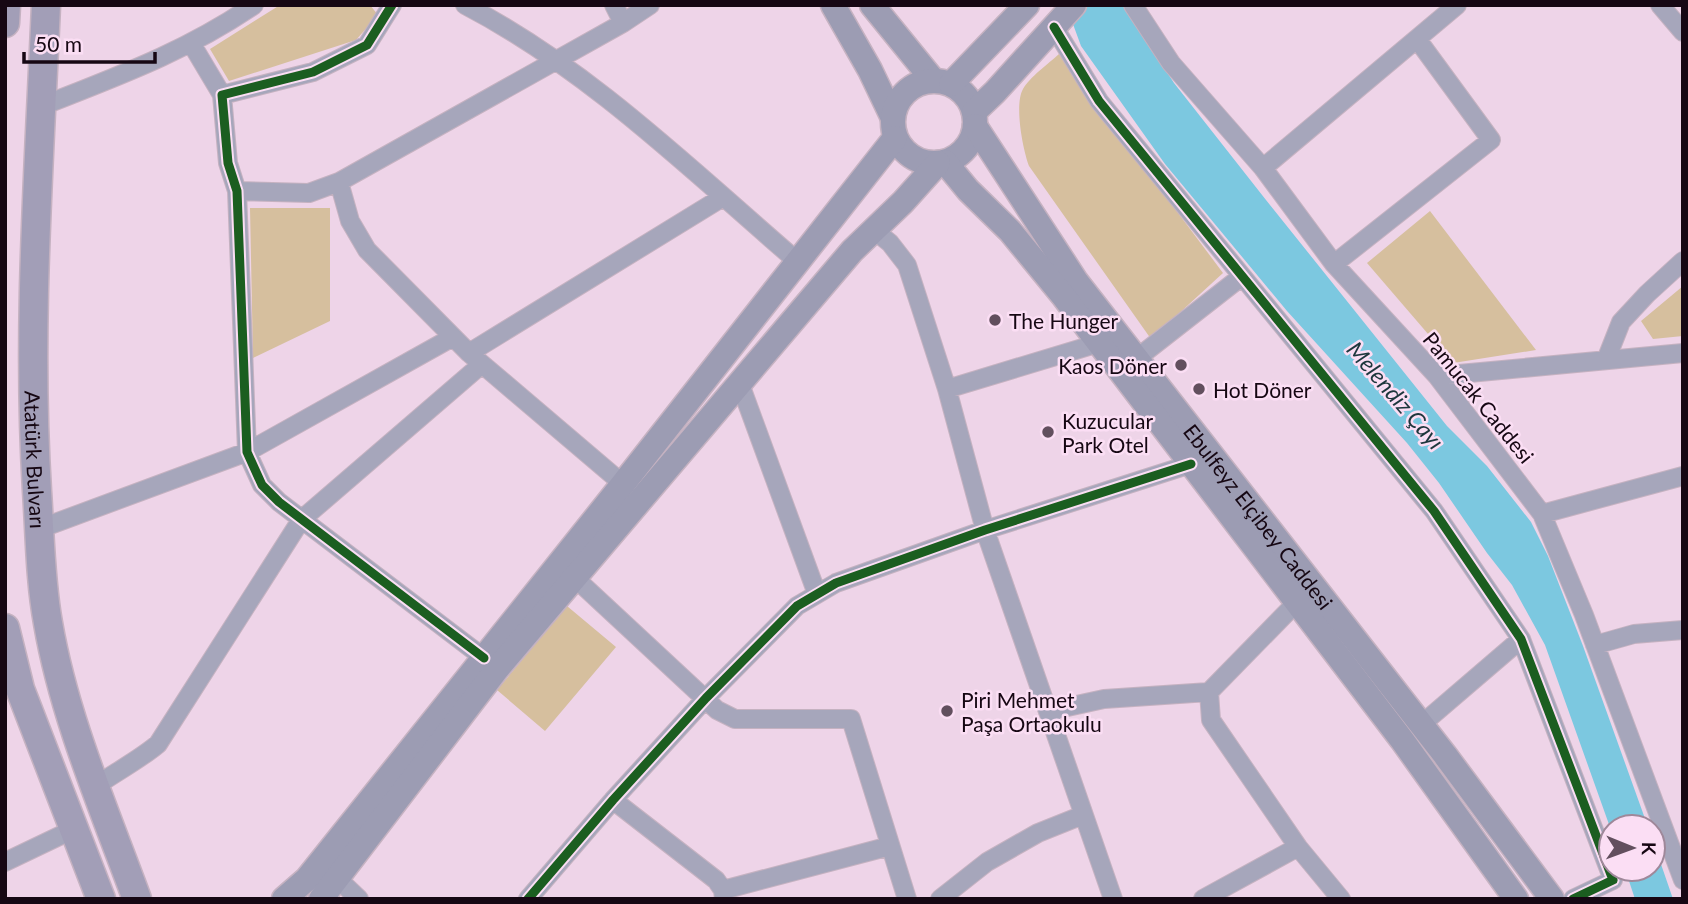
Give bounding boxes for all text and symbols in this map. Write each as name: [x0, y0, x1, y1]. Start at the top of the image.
scale bar: [24, 21, 156, 65]
text: 50 m: [35, 31, 82, 56]
place label: The Hunger: [1009, 308, 1119, 333]
marker: The Hunger: [987, 312, 1003, 328]
street label: Pamucak Caddesi: [1418, 326, 1540, 468]
water label: Melendiz Çayı: [1342, 335, 1450, 455]
place label: Kaos Döner: [1058, 353, 1167, 378]
marker: Kaos Döner: [1173, 357, 1189, 373]
place label: Hot Döner: [1213, 377, 1312, 402]
marker: Hot Döner: [1191, 381, 1207, 397]
street label: Atatürk Bulvarı: [21, 390, 52, 529]
place label: Kuzucular Park Otel: [1062, 408, 1153, 457]
street label: Ebulfeyz Elçibey Caddesi: [1179, 419, 1339, 614]
marker: Kuzucular Park Otel: [1040, 424, 1056, 440]
place label: Piri Mehmet Paşa Ortaokulu: [961, 687, 1102, 736]
marker: Piri Mehmet Paşa Ortaokulu: [939, 703, 955, 719]
north arrow: [1597, 813, 1667, 883]
text: K: [1638, 842, 1661, 856]

